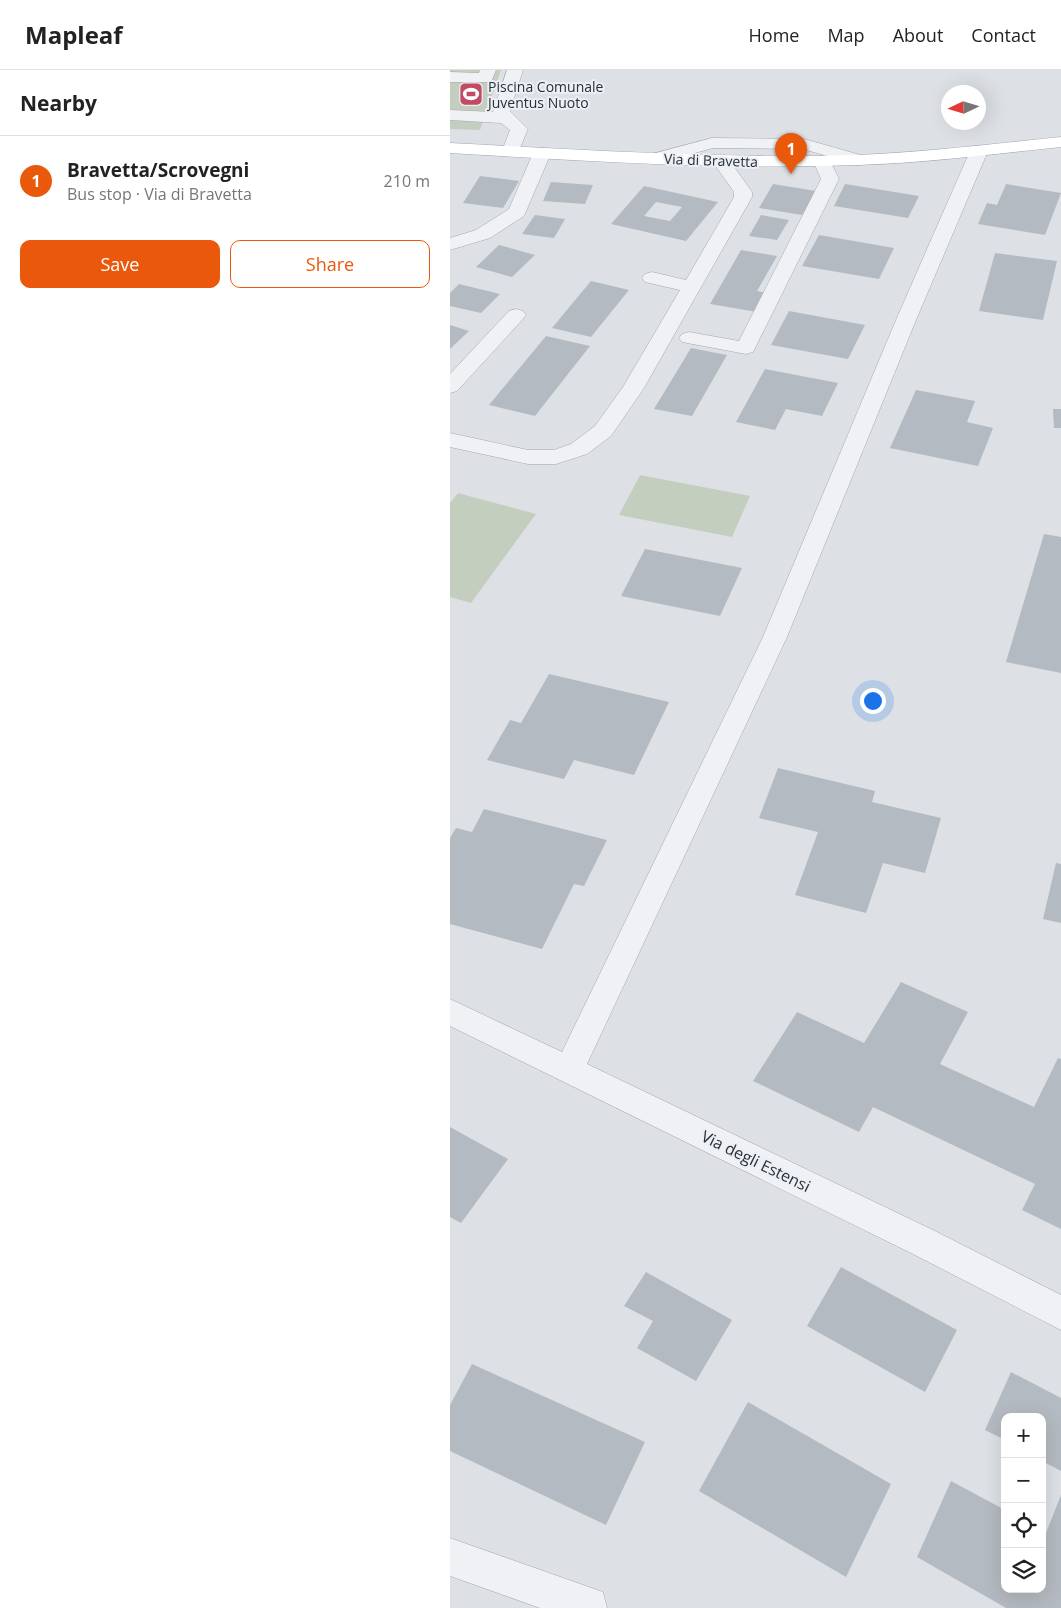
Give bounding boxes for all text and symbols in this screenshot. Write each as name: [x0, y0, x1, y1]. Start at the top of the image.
text: Mapleaf: [25, 18, 123, 51]
text: Home: [749, 23, 799, 47]
text: Map: [827, 23, 865, 47]
text: About: [893, 23, 943, 47]
text: Contact: [971, 23, 1036, 47]
place label: Piscina Comunale Juventus Nuoto: [486, 77, 604, 112]
sports icon: Piscina Comunale Juventus Nuoto: [458, 81, 484, 107]
north arrow: [941, 85, 986, 130]
text: Nearby: [20, 89, 97, 117]
pin: 1: [775, 133, 807, 174]
street label: Via di Bravetta: [664, 149, 758, 171]
text: Bravetta/Scrovegni: [67, 157, 249, 183]
text: 1: [31, 170, 41, 192]
text: 210 m: [384, 170, 430, 192]
text: Bus stop · Via di Bravetta: [67, 183, 252, 205]
button: Save: [20, 240, 220, 288]
button: Share: [230, 240, 430, 288]
your location: [860, 688, 886, 714]
street label: Via degli Estensi: [698, 1125, 814, 1197]
map controls: [1001, 1413, 1046, 1593]
button: +: [1001, 1413, 1046, 1458]
button: −: [1001, 1458, 1046, 1503]
button: locate: [1001, 1503, 1046, 1548]
button: layers: [1001, 1548, 1046, 1593]

